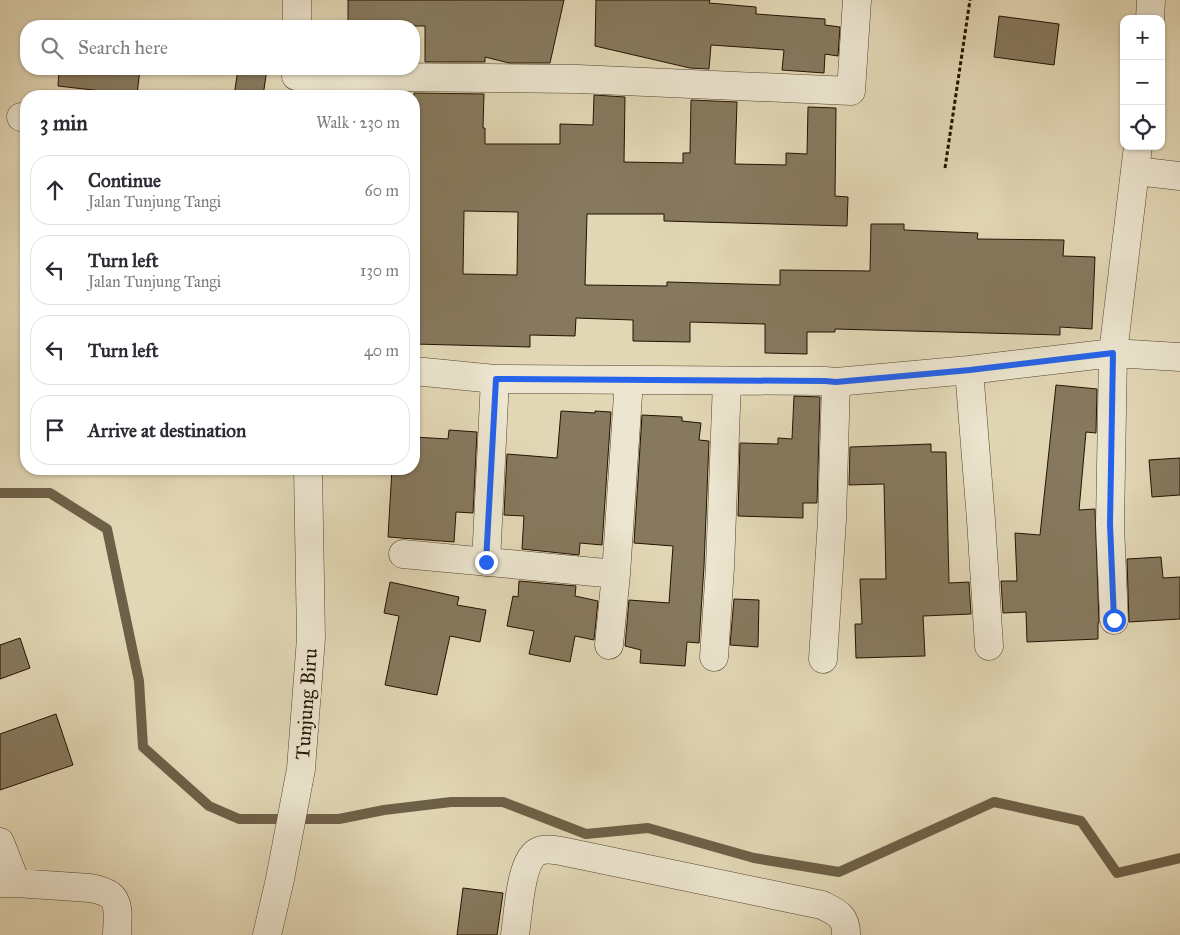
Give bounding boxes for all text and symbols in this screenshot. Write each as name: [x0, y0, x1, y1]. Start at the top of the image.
map controls: [1120, 15, 1165, 150]
button: +: [1120, 15, 1165, 60]
search box: [20, 20, 420, 75]
icon: search: [38, 34, 66, 62]
text: Search here: [78, 36, 168, 59]
button: −: [1120, 60, 1165, 105]
button: locate: [1120, 105, 1165, 150]
text: 3 min: [40, 110, 88, 136]
text: Walk · 230 m: [316, 113, 400, 132]
text: Continue: [88, 169, 161, 192]
icon: ahead: [41, 176, 69, 204]
text: 60 m: [365, 181, 399, 200]
text: Jalan Tunjung Tangi: [88, 192, 221, 211]
text: Turn left: [88, 249, 158, 272]
icon: left: [41, 256, 69, 284]
text: 130 m: [360, 261, 399, 280]
text: Jalan Tunjung Tangi: [88, 272, 221, 291]
icon: left: [41, 336, 69, 364]
text: Turn left: [88, 339, 158, 362]
text: 40 m: [364, 341, 399, 360]
icon: arrive: [41, 416, 69, 444]
text: Arrive at destination: [88, 419, 246, 442]
route end: [475, 551, 498, 574]
route start: [1103, 609, 1126, 632]
street label: Tunjung Biru: [290, 647, 323, 761]

